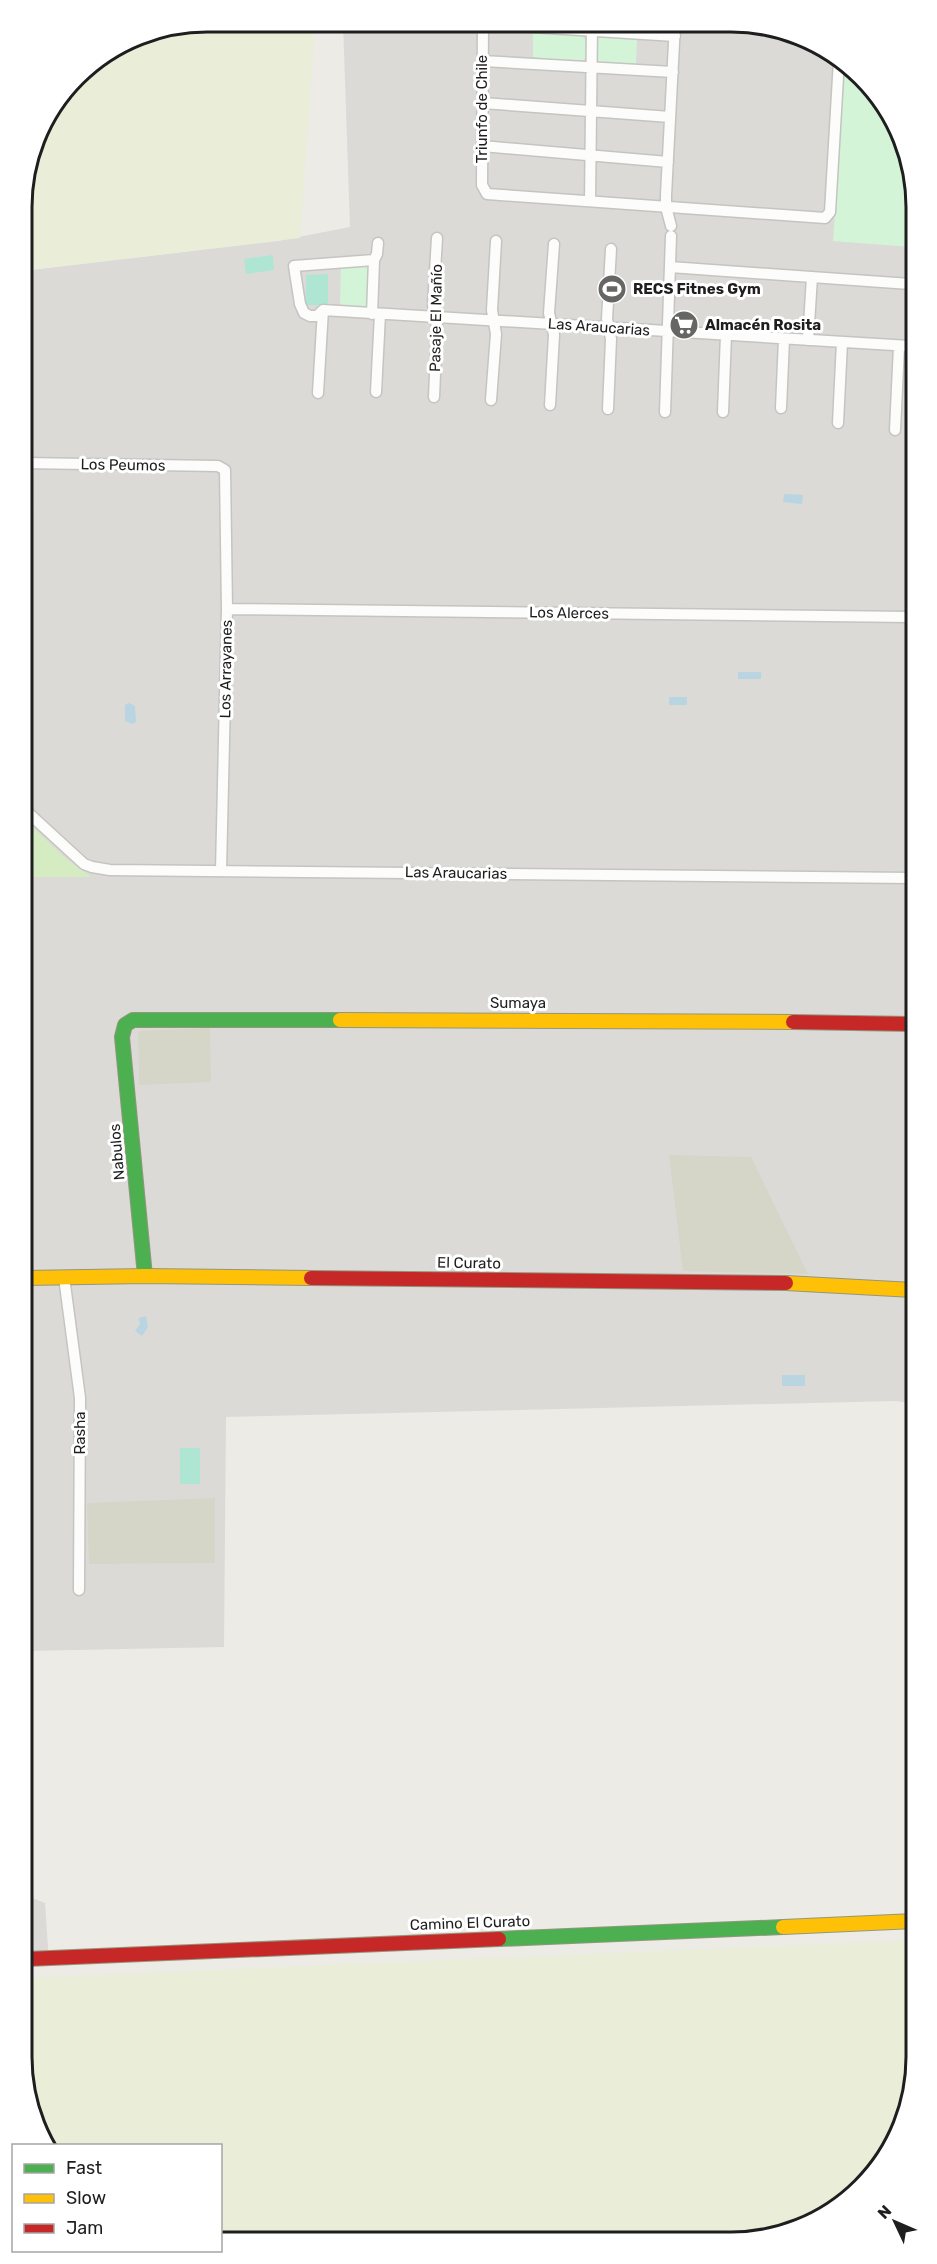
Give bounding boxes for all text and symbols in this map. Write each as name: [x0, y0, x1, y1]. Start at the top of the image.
street label: Triunfo de Chile: [473, 55, 491, 163]
street label: Pasaje El Mañío: [426, 264, 446, 372]
sports icon: RECS Fitnes Gym: [596, 273, 628, 305]
place label: RECS Fitnes Gym: [633, 280, 761, 298]
supermarket icon: Almacén Rosita: [668, 309, 700, 341]
street label: Las Araucarias: [547, 314, 651, 340]
place label: Almacén Rosita: [705, 316, 821, 334]
street label: Los Peumos: [80, 455, 166, 475]
street label: Los Alerces: [529, 603, 609, 623]
street label: Los Arrayanes: [216, 619, 236, 718]
street label: Las Araucarias: [405, 863, 508, 883]
street label: Sumaya: [490, 994, 546, 1012]
street label: Nabulos: [106, 1123, 128, 1181]
street label: El Curato: [437, 1253, 501, 1273]
street label: Rasha: [71, 1411, 89, 1455]
street label: Camino El Curato: [410, 1912, 530, 1934]
legend: [12, 2144, 222, 2252]
text: Fast: [66, 2157, 102, 2179]
text: Slow: [66, 2187, 106, 2209]
north arrow: [865, 2192, 925, 2252]
text: N: [874, 2201, 895, 2223]
text: Jam: [66, 2217, 103, 2239]

